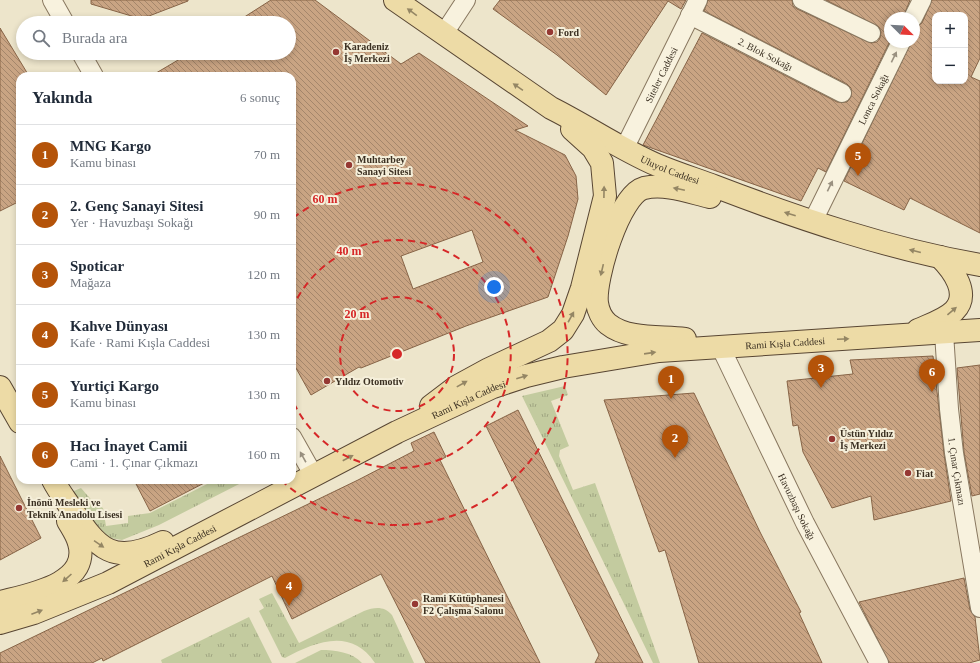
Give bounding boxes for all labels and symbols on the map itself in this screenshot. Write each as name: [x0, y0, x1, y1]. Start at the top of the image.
one-way arrow: [407, 8, 417, 16]
north arrow: [884, 12, 920, 48]
marker: Ford: [545, 27, 555, 37]
place label: Ford: [558, 27, 580, 38]
street label: 2. Blok Sokağı: [737, 35, 795, 72]
place label: Karadeniz İş Merkezi: [344, 41, 390, 64]
street label: Siteler Caddesi: [642, 45, 679, 104]
marker: Karadeniz İş Merkezi: [331, 47, 341, 57]
one-way arrow: [891, 51, 897, 63]
street label: Lonca Sokağı: [856, 72, 890, 126]
one-way arrow: [513, 83, 524, 91]
pin: 5: [845, 143, 871, 176]
street label: Uluyol Caddesi: [639, 153, 701, 186]
place label: Muhtarbey Sanayi Sitesi: [357, 154, 411, 177]
marker: Muhtarbey Sanayi Sitesi: [344, 160, 354, 170]
one-way arrow: [827, 180, 833, 192]
one-way arrow: [601, 185, 607, 198]
one-way arrow: [673, 186, 685, 192]
text: 60 m: [313, 192, 338, 206]
one-way arrow: [784, 210, 796, 216]
text: 40 m: [337, 244, 362, 258]
one-way arrow: [908, 248, 920, 254]
one-way arrow: [599, 264, 605, 276]
your location: [484, 277, 504, 297]
text: 20 m: [345, 307, 370, 321]
one-way arrow: [947, 307, 957, 316]
one-way arrow: [567, 311, 574, 323]
street label: Rami Kışla Caddesi: [745, 335, 826, 351]
one-way arrow: [837, 336, 850, 342]
centre of rings: [390, 347, 404, 361]
one-way arrow: [644, 350, 656, 356]
pin: 3: [808, 355, 834, 388]
pin: 6: [919, 359, 945, 392]
pin: 1: [658, 366, 684, 399]
one-way arrow: [517, 374, 529, 380]
marker: Yıldız Otomotiv: [322, 376, 332, 386]
place label: Yıldız Otomotiv: [335, 376, 404, 387]
street label: Rami Kışla Caddesi: [430, 378, 507, 421]
one-way arrow: [456, 380, 468, 387]
pin: 2: [662, 425, 688, 458]
place label: Üstün Yıldız İş Merkezi: [840, 427, 894, 451]
marker: Üstün Yıldız İş Merkezi: [827, 434, 837, 444]
street label: 1. Çınar Çıkmazı: [947, 437, 968, 506]
one-way arrow: [300, 451, 306, 462]
one-way arrow: [342, 455, 354, 461]
marker: Fiat: [903, 468, 913, 478]
place label: Fiat: [916, 468, 934, 479]
street label: Havuzbaşı Sokağı: [776, 471, 818, 542]
place label: İnönü Mesleki ve Teknik Anadolu Lisesi: [27, 497, 122, 520]
marker: İnönü Mesleki ve Teknik Anadolu Lisesi: [14, 503, 24, 513]
street label: Rami Kışla Caddesi: [141, 522, 218, 569]
one-way arrow: [94, 540, 105, 548]
one-way arrow: [62, 573, 72, 582]
pin: 4: [276, 573, 302, 606]
place label: Rami Kütüphanesi F2 Çalışma Salonu: [423, 593, 504, 616]
marker: Rami Kütüphanesi F2 Çalışma Salonu: [410, 599, 420, 609]
one-way arrow: [32, 608, 44, 614]

